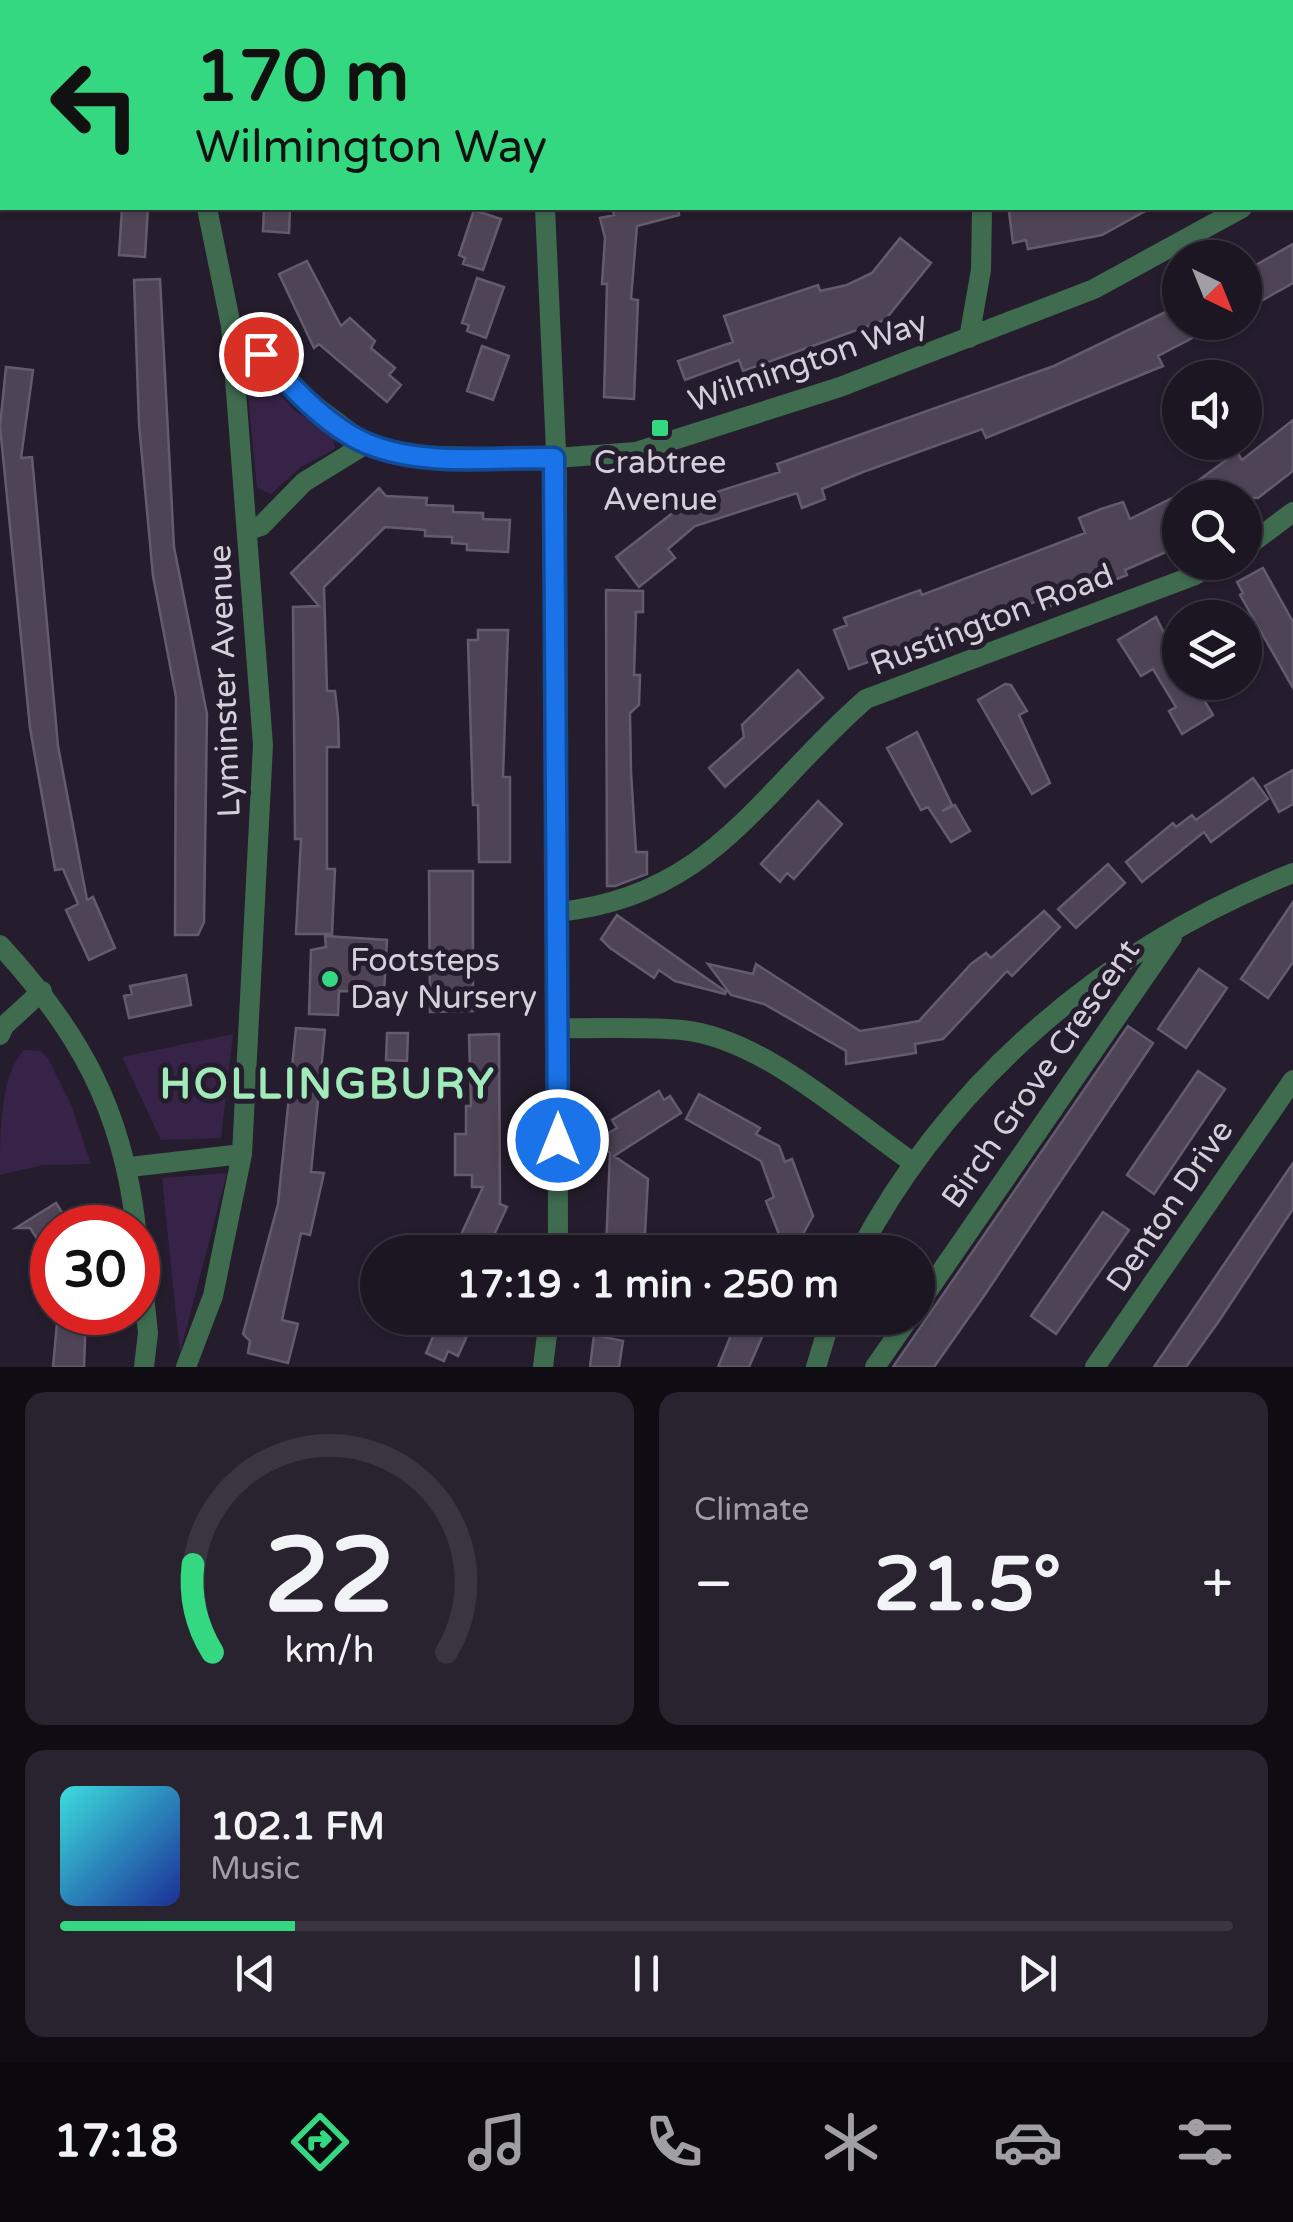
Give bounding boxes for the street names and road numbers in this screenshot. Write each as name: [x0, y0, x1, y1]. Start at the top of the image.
street label: Wilmington Way: [684, 303, 932, 421]
street label: Lyminster Avenue: [201, 544, 249, 818]
street label: Rustington Road: [865, 556, 1119, 684]
street label: Birch Grove Crescent: [934, 933, 1148, 1215]
street label: Denton Drive: [1099, 1113, 1241, 1299]

